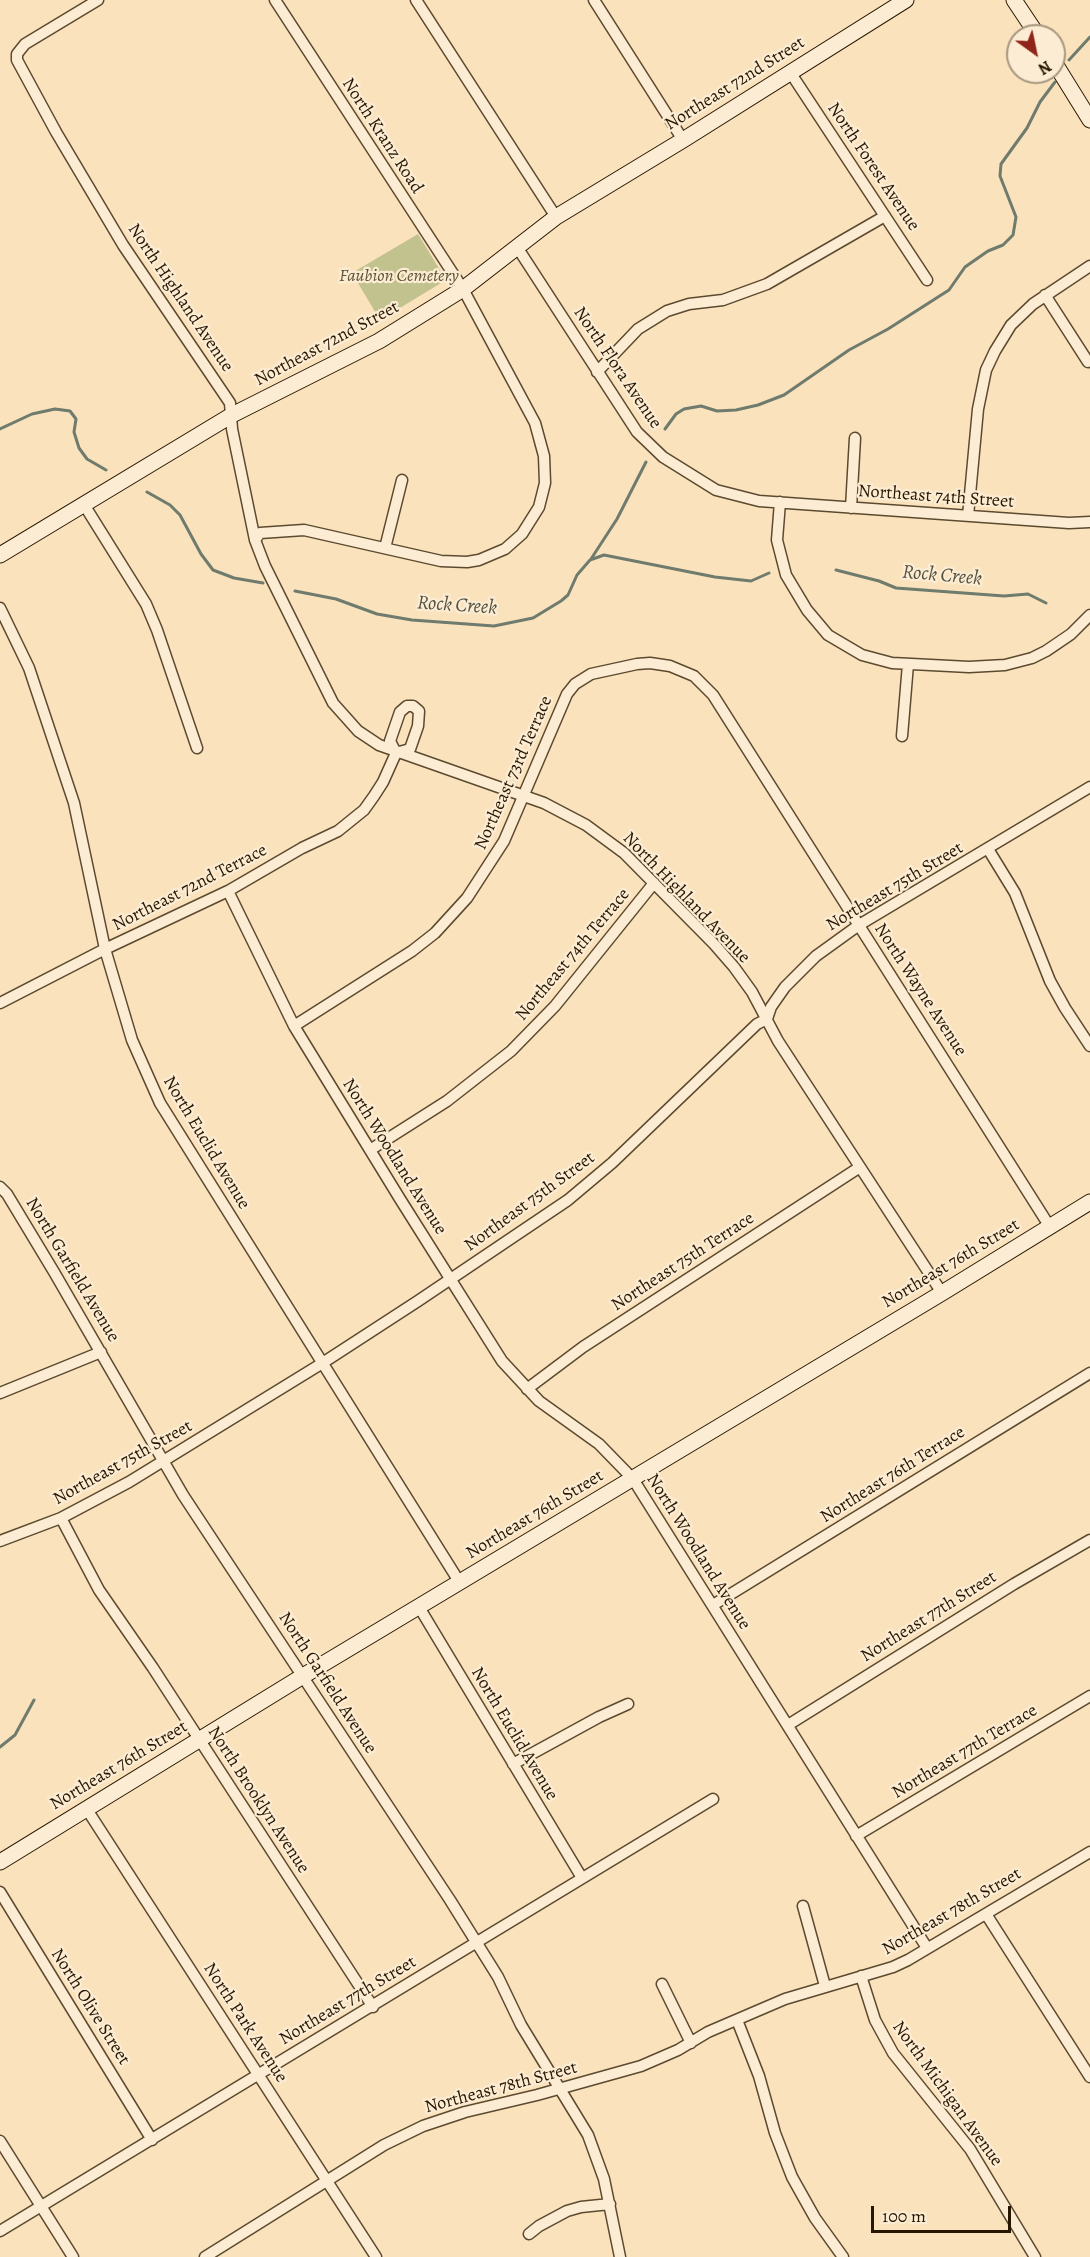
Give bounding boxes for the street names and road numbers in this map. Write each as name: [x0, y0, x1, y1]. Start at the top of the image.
street label: Northeast 72nd Street: [661, 32, 809, 136]
street label: North Kranz Road: [337, 74, 427, 198]
street label: North Forest Avenue: [822, 99, 924, 235]
street label: North Highland Avenue: [122, 220, 238, 376]
street label: Northeast 72nd Street: [251, 297, 403, 391]
street label: North Flora Avenue: [568, 303, 666, 433]
street label: Northeast 74th Street: [857, 481, 1015, 513]
street label: Northeast 73rd Terrace: [470, 693, 558, 853]
street label: North Highland Avenue: [618, 828, 754, 968]
street label: Northeast 75th Street: [823, 838, 967, 936]
street label: Northeast 72nd Terrace: [109, 840, 271, 936]
street label: Northeast 74th Terrace: [511, 884, 635, 1026]
street label: North Wayne Avenue: [869, 920, 971, 1060]
street label: North Euclid Avenue: [158, 1073, 254, 1213]
street label: North Woodland Avenue: [337, 1075, 451, 1239]
street label: Northeast 75th Street: [461, 1147, 599, 1257]
street label: North Garfield Avenue: [20, 1194, 124, 1346]
street label: Northeast 75th Terrace: [608, 1208, 758, 1316]
street label: Northeast 76th Street: [878, 1214, 1024, 1314]
street label: Northeast 75th Street: [50, 1416, 196, 1510]
street label: Northeast 76th Terrace: [817, 1422, 969, 1528]
street label: Northeast 76th Street: [462, 1465, 608, 1565]
street label: North Woodland Avenue: [641, 1470, 755, 1634]
street label: Northeast 77th Street: [857, 1567, 1001, 1667]
street label: North Garfield Avenue: [273, 1608, 381, 1758]
street label: North Euclid Avenue: [466, 1664, 562, 1804]
street label: Northeast 77th Terrace: [888, 1700, 1042, 1804]
street label: Northeast 76th Street: [46, 1716, 192, 1816]
street label: North Brooklyn Avenue: [202, 1722, 314, 1878]
street label: Northeast 78th Street: [879, 1863, 1025, 1961]
street label: North Olive Street: [46, 1945, 134, 2069]
street label: Northeast 77th Street: [276, 1952, 420, 2050]
street label: North Park Avenue: [198, 1959, 292, 2087]
street label: North Michigan Avenue: [887, 2017, 1007, 2171]
street label: Northeast 78th Street: [422, 2057, 580, 2119]

